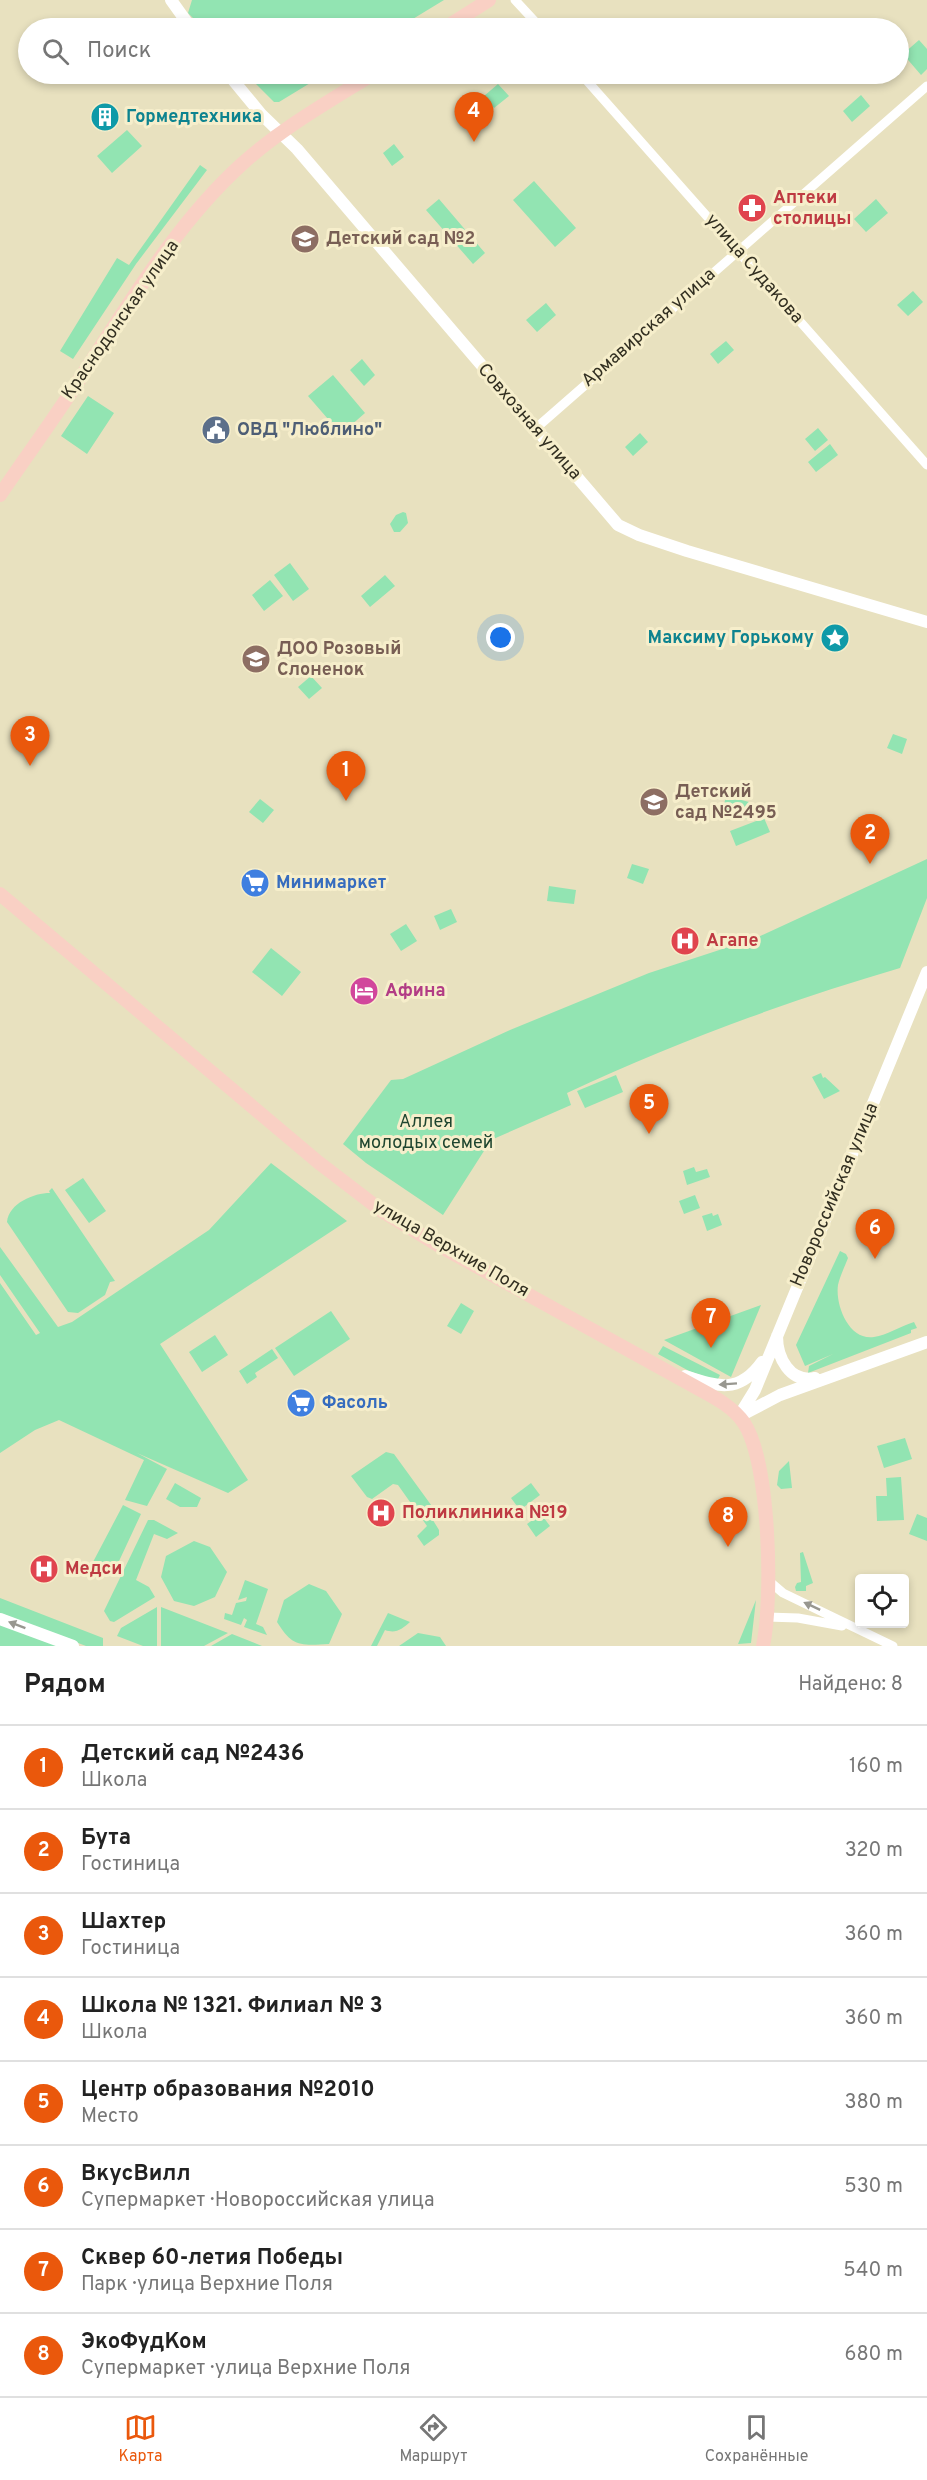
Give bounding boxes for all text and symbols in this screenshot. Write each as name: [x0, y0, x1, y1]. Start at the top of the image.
search box: [18, 18, 909, 84]
icon: search: [39, 35, 72, 68]
text: Поиск: [87, 38, 151, 65]
pin: 4: [454, 92, 494, 142]
building icon: Гормедтехника: [89, 101, 121, 133]
place label: Гормедтехника: [126, 106, 262, 129]
place label: Аптеки столицы: [773, 187, 851, 231]
pharmacy icon: Аптеки столицы: [736, 192, 768, 224]
street label: улица Судакова: [700, 209, 808, 329]
school or university icon: Детский сад №2: [289, 223, 321, 255]
place label: Детский сад №2: [326, 228, 475, 251]
street label: Краснодонская улица: [57, 236, 185, 404]
street label: Армавирская улица: [577, 263, 721, 393]
street label: Совхозная улица: [472, 359, 586, 485]
public building icon: ОВД "Люблино": [200, 414, 232, 446]
place label: ОВД "Люблино": [237, 419, 382, 442]
place icon: Максиму Горькому: [819, 622, 851, 654]
your location: [486, 623, 515, 652]
place label: Максиму Горькому: [648, 627, 814, 650]
place label: ДОО Розовый Слоненок: [277, 638, 401, 682]
school or university icon: ДОО Розовый Слоненок: [240, 643, 272, 675]
pin: 3: [10, 716, 50, 766]
pin: 1: [326, 752, 366, 801]
place label: Детский сад №2495: [675, 781, 777, 825]
school or university icon: Детский сад №2495: [638, 786, 670, 818]
pin: 2: [850, 814, 890, 864]
supermarket icon: Минимаркет: [239, 867, 271, 899]
place label: Минимаркет: [276, 872, 387, 895]
hospital icon: Агапе: [669, 925, 701, 957]
place label: Агапе: [706, 930, 758, 953]
hotel icon: Афина: [348, 975, 380, 1007]
place label: Афина: [385, 980, 445, 1003]
pin: 5: [630, 1084, 668, 1134]
street label: Новороссийская улица: [786, 1099, 884, 1291]
park label: Аллея молодых семей: [359, 1111, 493, 1155]
street label: улица Верхние Поля: [369, 1195, 533, 1303]
pin: 6: [856, 1210, 894, 1259]
pin: 7: [692, 1298, 730, 1348]
one-way arrow: [719, 1380, 738, 1389]
supermarket icon: Фасоль: [285, 1387, 317, 1419]
place label: Фасоль: [322, 1392, 388, 1415]
hospital icon: Поликлиника №19: [365, 1497, 397, 1529]
pin: 8: [708, 1498, 748, 1547]
place label: Поликлиника №19: [402, 1502, 568, 1525]
hospital icon: Медси: [28, 1553, 60, 1585]
place label: Медси: [65, 1558, 122, 1581]
map controls: [855, 1574, 909, 1628]
button: locate: [855, 1574, 909, 1628]
one-way arrow: [803, 1601, 820, 1610]
one-way arrow: [7, 1620, 25, 1630]
text: Рядом: [24, 1669, 106, 1702]
text: Найдено: 8: [798, 1672, 903, 1698]
text: Детский сад №2436: [81, 1741, 304, 1768]
text: 1: [40, 1754, 48, 1780]
text: 160 m: [849, 1754, 903, 1780]
text: Школа: [81, 1768, 147, 1794]
text: Бута: [81, 1825, 131, 1852]
text: 2: [37, 1838, 50, 1864]
text: 320 m: [845, 1838, 903, 1864]
text: Гостиница: [81, 1852, 180, 1878]
text: Шахтер: [81, 1909, 166, 1936]
text: 3: [38, 1922, 50, 1948]
text: 360 m: [845, 1922, 903, 1948]
text: Гостиница: [81, 1936, 180, 1962]
text: Школа № 1321. Филиал № 3: [81, 1993, 383, 2020]
text: 4: [37, 2006, 50, 2032]
text: 360 m: [845, 2006, 903, 2032]
text: Школа: [81, 2020, 147, 2046]
text: Центр образования №2010: [81, 2077, 375, 2104]
text: 5: [37, 2090, 50, 2116]
text: 380 m: [844, 2090, 903, 2116]
text: Место: [81, 2104, 139, 2130]
text: ВкусВилл: [81, 2161, 191, 2188]
text: 6: [37, 2174, 50, 2200]
text: 530 m: [844, 2174, 903, 2200]
text: Супермаркет · Новороссийская улица: [81, 2188, 435, 2214]
text: Сквер 60-летия Победы: [81, 2245, 343, 2272]
text: 7: [38, 2258, 49, 2284]
text: 540 m: [843, 2258, 903, 2284]
text: Парк · улица Верхние Поля: [81, 2272, 333, 2298]
text: ЭкоФудКом: [81, 2329, 207, 2356]
text: 8: [37, 2342, 50, 2368]
text: 680 m: [845, 2342, 903, 2368]
text: Супермаркет · улица Верхние Поля: [81, 2356, 410, 2382]
tab: Карта: [119, 2411, 162, 2467]
tab: Маршрут: [399, 2411, 468, 2467]
tab: Сохранённые: [705, 2411, 808, 2467]

